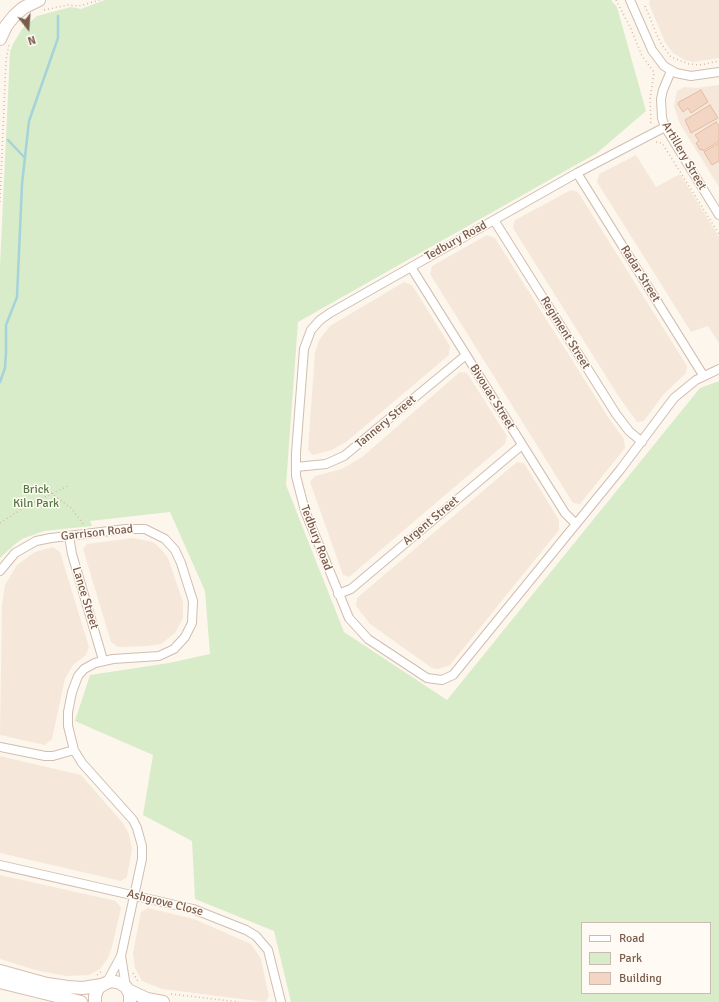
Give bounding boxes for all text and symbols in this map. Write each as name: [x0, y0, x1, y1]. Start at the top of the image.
north arrow: [8, 8, 48, 48]
text: N: [26, 33, 37, 47]
street label: Artillery Street: [659, 119, 709, 193]
street label: Tedbury Road: [422, 218, 490, 264]
street label: Radar Street: [617, 243, 663, 305]
street label: Regiment Street: [537, 294, 593, 372]
street label: Bivouac Street: [466, 362, 518, 432]
street label: Tannery Street: [353, 393, 419, 451]
park label: Brick Kiln Park: [13, 483, 59, 511]
street label: Argent Street: [400, 493, 462, 549]
street label: Tedbury Road: [297, 503, 335, 573]
street label: Garrison Road: [60, 522, 134, 544]
street label: Lance Street: [69, 565, 101, 631]
street label: Ashgrove Close: [125, 887, 205, 919]
legend: [581, 922, 711, 994]
text: Road: [619, 931, 645, 946]
text: Park: [619, 951, 642, 966]
text: Building: [619, 971, 662, 986]

